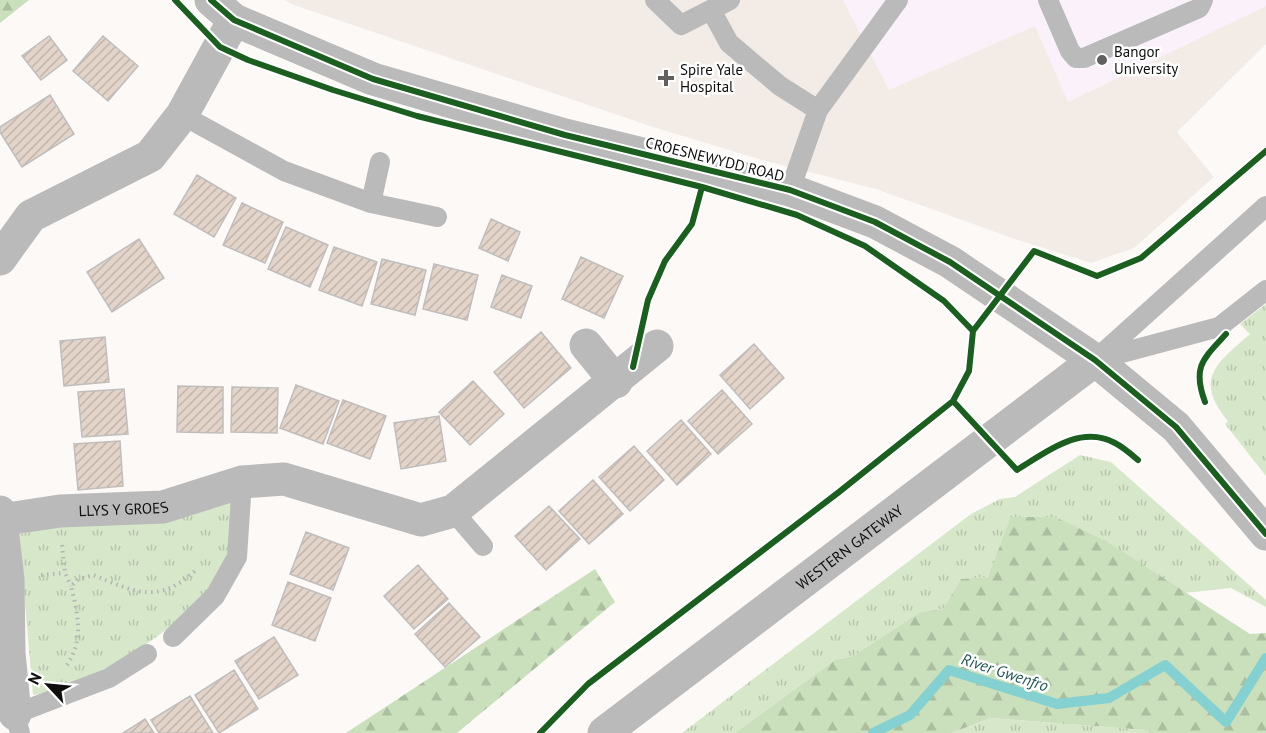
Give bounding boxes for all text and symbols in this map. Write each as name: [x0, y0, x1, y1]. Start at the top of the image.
place label: Bangor University: [1114, 42, 1178, 78]
marker: Bangor University: [1095, 53, 1109, 67]
place label: Spire Yale Hospital: [680, 60, 743, 96]
marker: Spire Yale Hospital: [657, 69, 675, 87]
street label: CROESNEWYDD ROAD: [644, 133, 786, 185]
street label: LLYS Y GROES: [78, 496, 171, 520]
street label: WESTERN GATEWAY: [792, 500, 907, 593]
water label: River Gwenfro: [959, 649, 1051, 695]
north arrow: [18, 655, 78, 715]
text: N: [23, 669, 46, 688]

